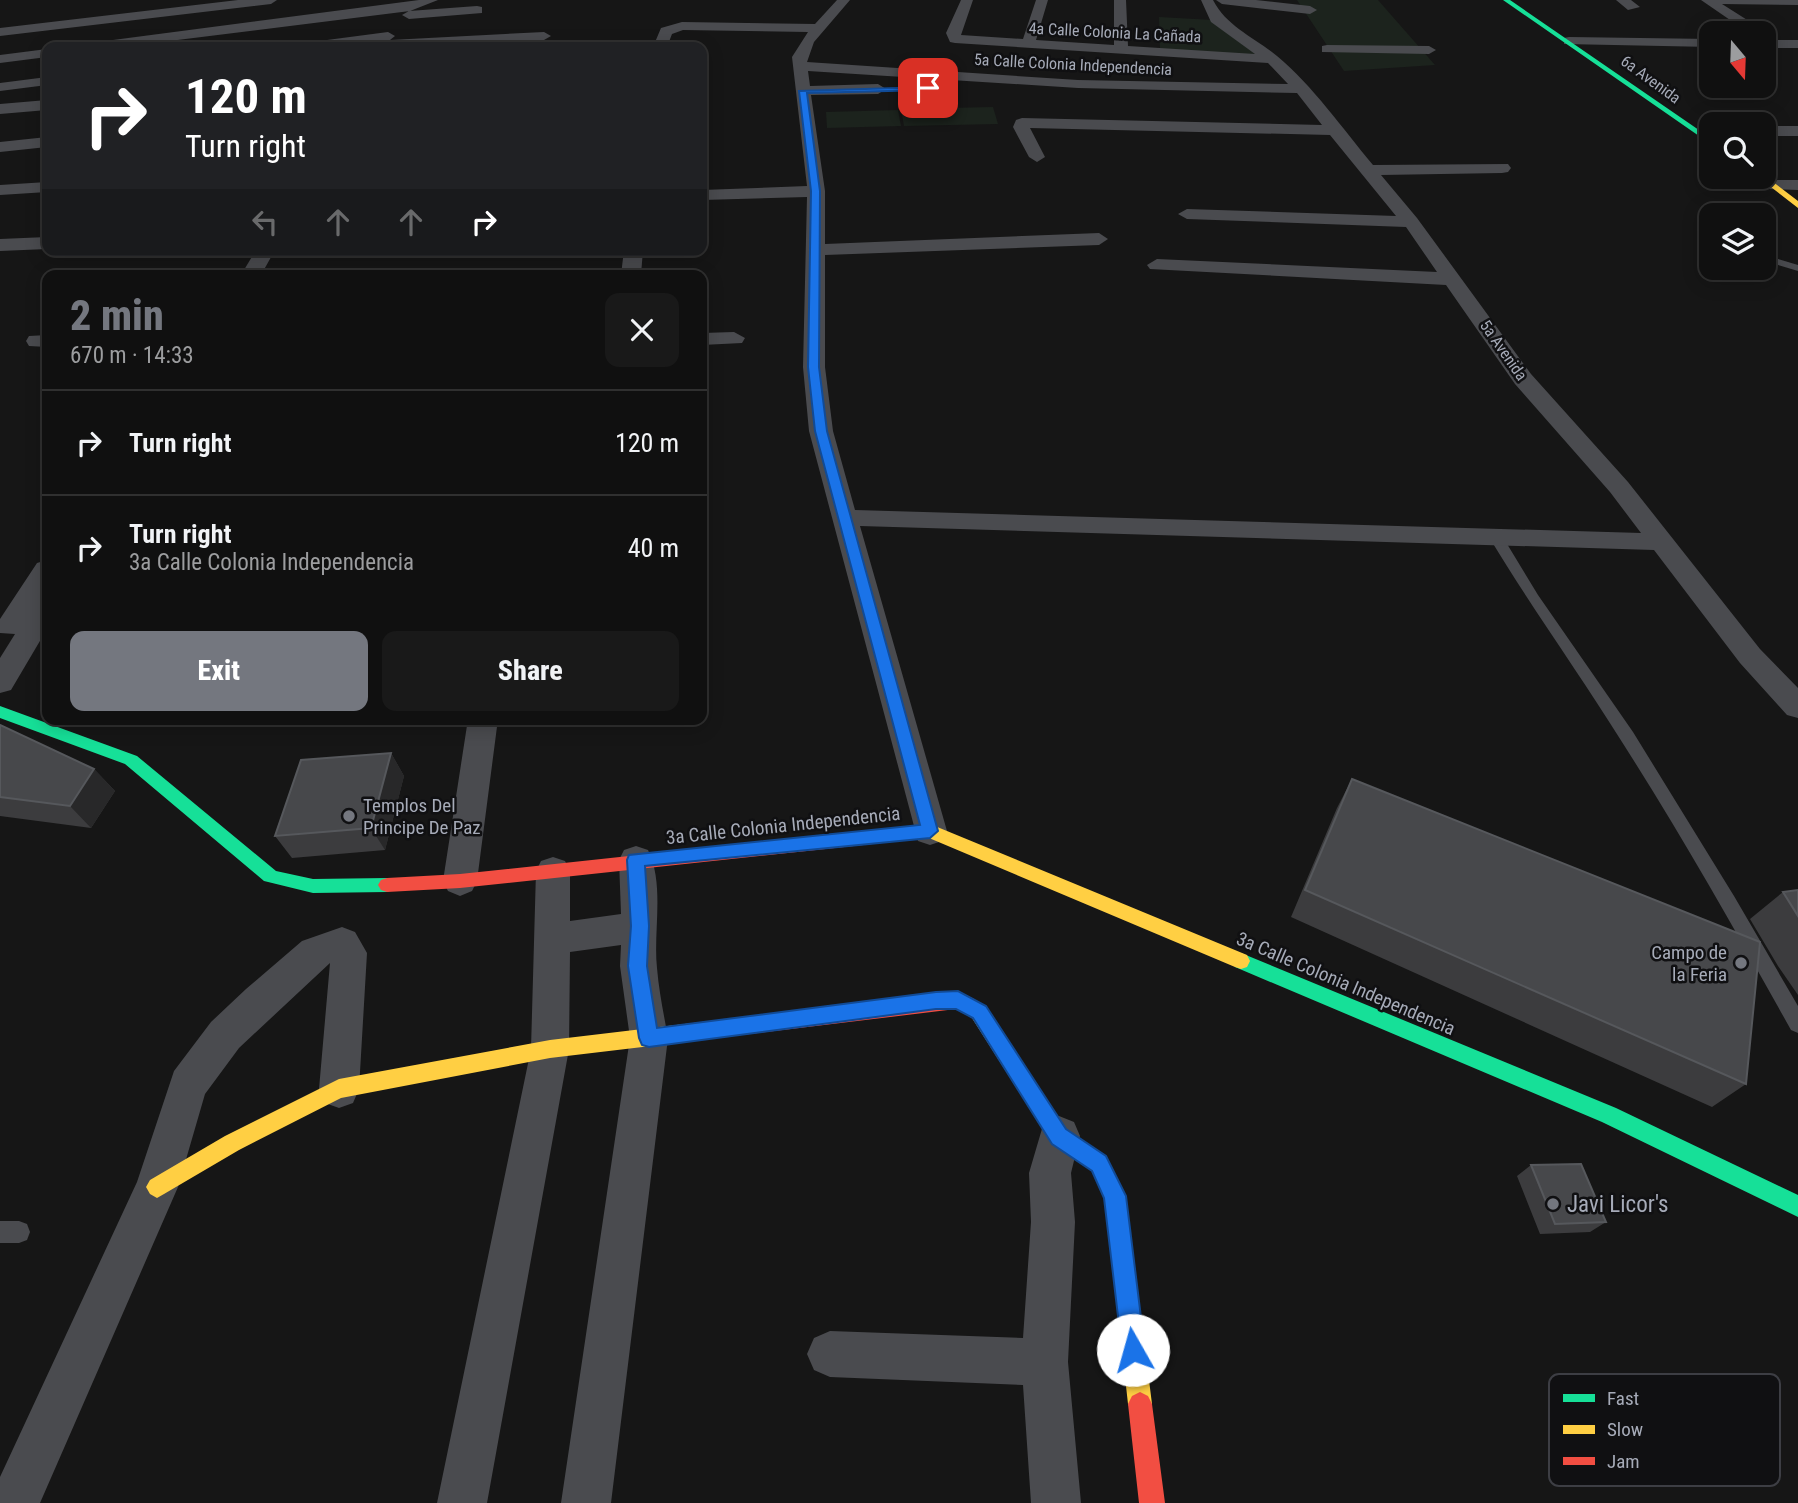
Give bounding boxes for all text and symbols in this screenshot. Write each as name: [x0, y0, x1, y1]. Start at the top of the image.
street label: 4a Calle Colonia La Cañada: [1028, 18, 1202, 47]
north arrow: [1699, 21, 1776, 98]
map controls: [1699, 21, 1776, 280]
street label: 5a Calle Colonia Independencia: [973, 50, 1172, 79]
street label: 6a Avenida: [1617, 51, 1684, 107]
pin: [898, 58, 958, 118]
text: 120 m: [185, 68, 307, 125]
icon: arrive: [909, 69, 947, 107]
icon: right: [70, 70, 161, 161]
button: search: [1699, 112, 1776, 189]
text: Turn right: [185, 127, 306, 165]
icon: left: [246, 203, 284, 241]
icon: ahead: [319, 203, 357, 241]
icon: ahead: [392, 203, 430, 241]
icon: right: [465, 203, 503, 241]
button: layers: [1699, 203, 1776, 280]
text: 2 min: [70, 291, 164, 340]
button: close: [605, 293, 679, 367]
street label: 5a Avenida: [1476, 316, 1531, 384]
text: 670 m · 14:33: [70, 342, 194, 369]
icon: right: [70, 424, 108, 462]
text: Turn right: [129, 428, 231, 458]
text: 120 m: [615, 428, 679, 458]
text: Turn right: [129, 519, 231, 549]
icon: right: [70, 529, 108, 567]
text: 40 m: [628, 533, 679, 563]
text: 3a Calle Colonia Independencia: [129, 549, 414, 576]
button: Exit: [70, 631, 368, 711]
button: Share: [382, 631, 679, 711]
place label: Templos Del Principe De Paz: [363, 794, 481, 839]
street label: 3a Calle Colonia Independencia: [665, 802, 901, 849]
marker: Templos Del Principe De Paz: [341, 808, 357, 824]
street label: 3a Calle Colonia Independencia: [1233, 927, 1459, 1040]
place label: Campo de la Feria: [1651, 941, 1727, 986]
marker: Campo de la Feria: [1733, 955, 1749, 971]
place label: Javi Licor's: [1567, 1191, 1669, 1218]
marker: Javi Licor's: [1545, 1196, 1561, 1212]
position arrow: [1096, 1313, 1170, 1387]
legend: [1549, 1374, 1780, 1486]
text: Fast: [1607, 1387, 1639, 1410]
text: Slow: [1607, 1418, 1643, 1441]
text: Jam: [1607, 1450, 1640, 1473]

